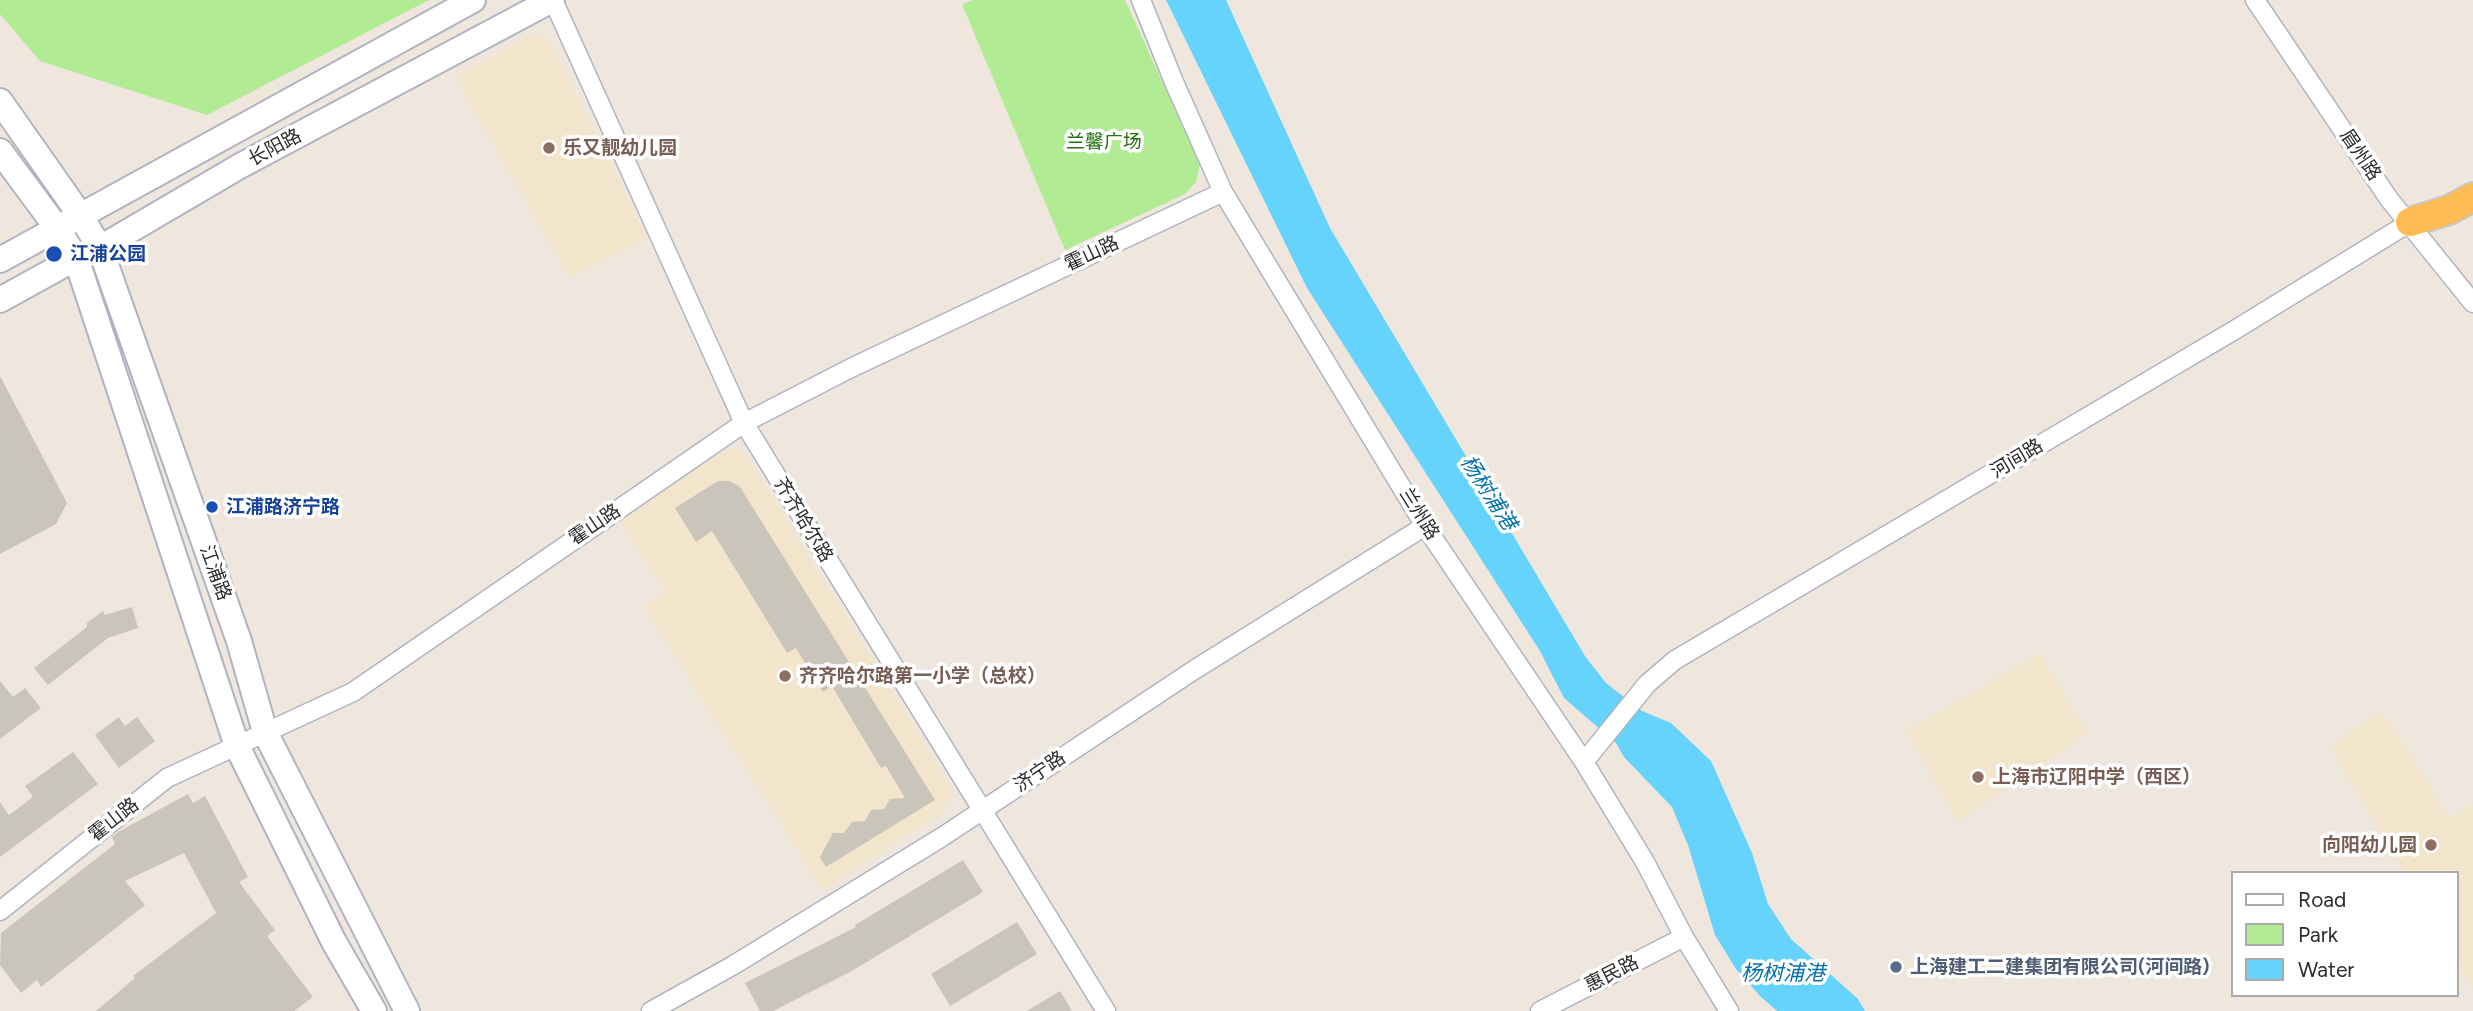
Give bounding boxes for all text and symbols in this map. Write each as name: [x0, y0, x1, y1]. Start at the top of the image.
street label: 长阳路: [244, 125, 306, 171]
street label: 眉州路: [2335, 125, 2385, 185]
park label: 兰馨广场: [1066, 131, 1142, 153]
place label: 乐又靓幼儿园: [563, 137, 677, 159]
marker: 乐又靓幼儿园: [541, 140, 557, 156]
street label: 霍山路: [1061, 232, 1123, 276]
place label: 江浦公园: [70, 243, 146, 265]
marker: 江浦公园: [44, 244, 64, 264]
street label: 河间路: [1987, 435, 2047, 483]
water label: 杨树浦港: [1455, 451, 1521, 535]
street label: 齐齐哈尔路: [769, 473, 837, 567]
street label: 兰州路: [1394, 484, 1444, 544]
place label: 江浦路济宁路: [226, 496, 340, 518]
marker: 江浦路济宁路: [204, 499, 220, 515]
street label: 霍山路: [565, 500, 625, 550]
street label: 江浦路: [195, 542, 235, 604]
place label: 齐齐哈尔路第一小学（总校）: [799, 665, 1046, 687]
marker: 齐齐哈尔路第一小学（总校）: [777, 668, 793, 684]
street label: 济宁路: [1010, 747, 1070, 797]
place label: 上海市辽阳中学（西区）: [1992, 766, 2201, 788]
marker: 上海市辽阳中学（西区）: [1970, 769, 1986, 785]
street label: 霍山路: [85, 793, 143, 847]
place label: 向阳幼儿园: [2322, 834, 2417, 856]
marker: 向阳幼儿园: [2423, 837, 2439, 853]
legend: [2232, 871, 2459, 997]
text: Road: [2298, 887, 2346, 912]
text: Park: [2298, 922, 2338, 947]
street label: 惠民路: [1581, 951, 1643, 997]
place label: 上海建工二建集团有限公司(河间路): [1910, 956, 2210, 978]
text: Water: [2298, 957, 2354, 982]
marker: 上海建工二建集团有限公司(河间路): [1888, 959, 1904, 975]
water label: 杨树浦港: [1741, 961, 1825, 987]

